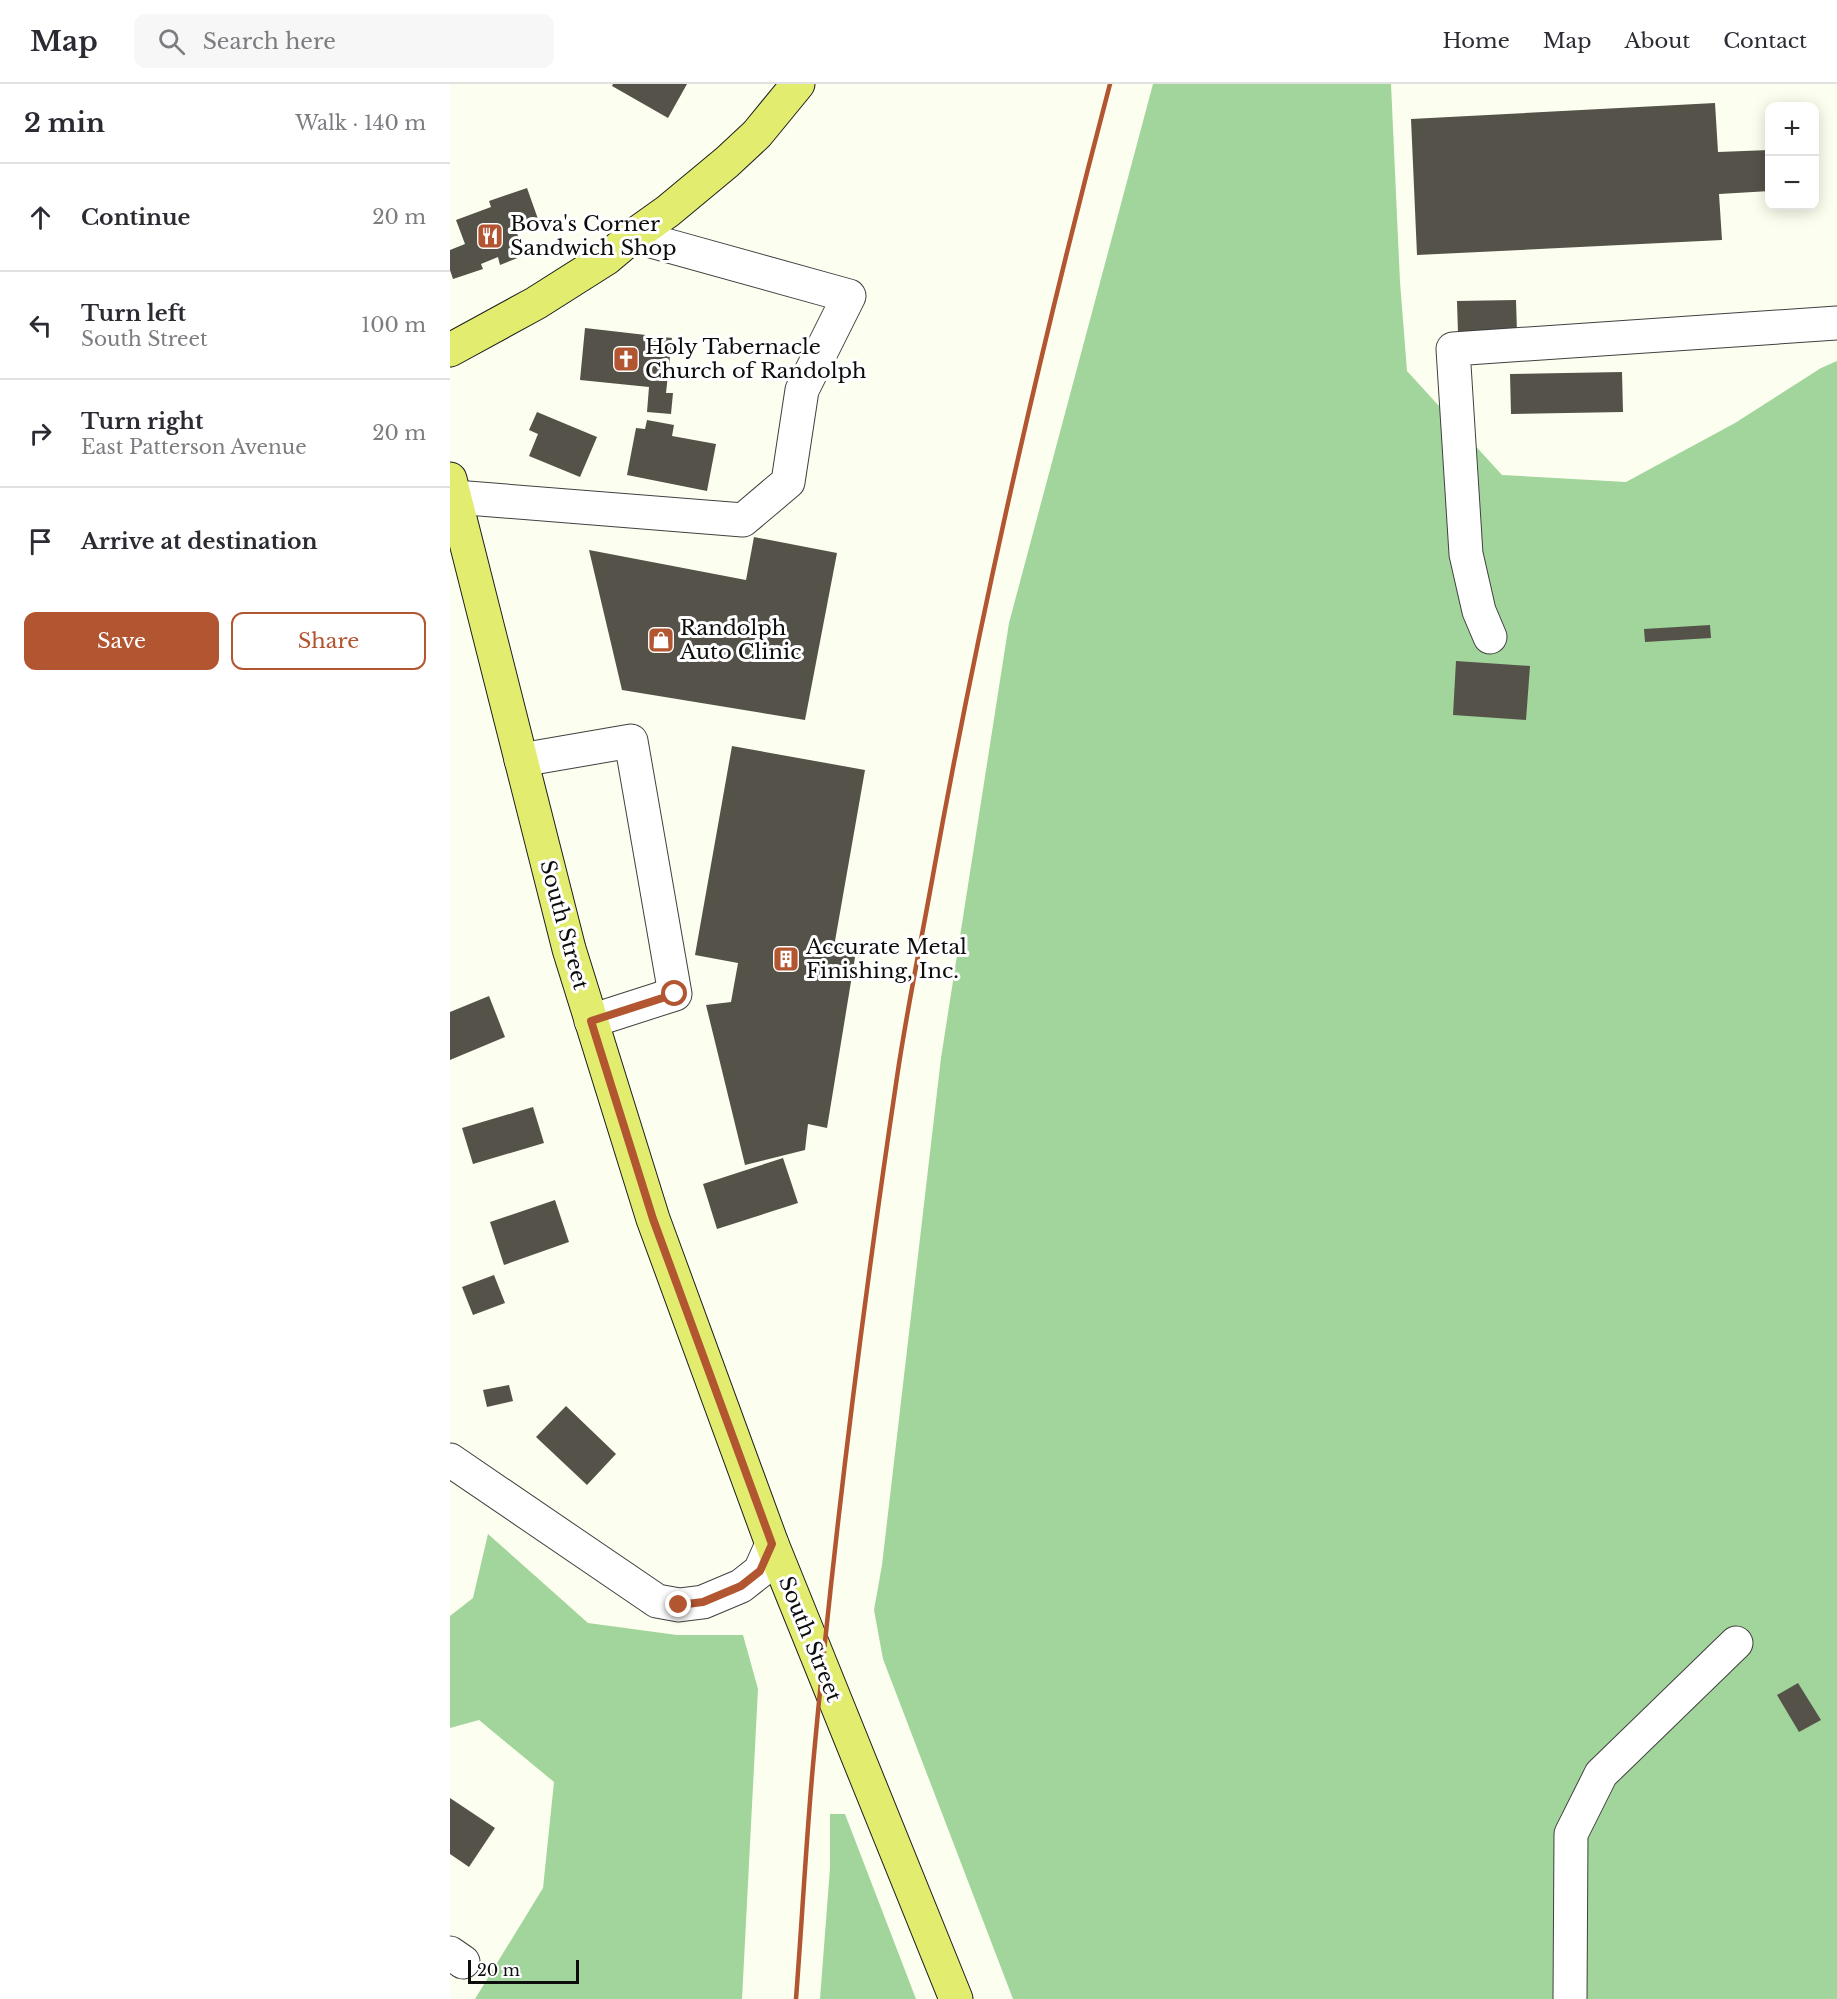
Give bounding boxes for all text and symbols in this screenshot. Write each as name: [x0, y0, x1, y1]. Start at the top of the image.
search box: [134, 14, 554, 68]
text: Map: [30, 24, 98, 59]
icon: search: [155, 25, 188, 58]
text: Search here: [203, 28, 336, 55]
text: Home: [1443, 28, 1510, 54]
text: Map: [1543, 28, 1591, 54]
text: About: [1624, 28, 1690, 54]
text: Contact: [1723, 28, 1807, 54]
map controls: [1765, 102, 1819, 210]
button: +: [1765, 102, 1819, 156]
text: 2 min: [24, 107, 105, 139]
text: Walk · 140 m: [295, 111, 426, 135]
button: −: [1765, 156, 1819, 210]
icon: ahead: [24, 201, 57, 234]
text: Continue: [81, 204, 190, 231]
text: 20 m: [372, 205, 426, 229]
place label: Bova's Corner Sandwich Shop: [510, 211, 676, 261]
restaurant icon: Bova's Corner Sandwich Shop: [475, 221, 505, 251]
text: Turn left: [81, 300, 186, 327]
icon: left: [24, 309, 57, 342]
text: 100 m: [361, 313, 426, 337]
text: South Street: [81, 327, 208, 351]
place label: Holy Tabernacle Church of Randolph: [645, 334, 866, 384]
church icon: Holy Tabernacle Church of Randolph: [611, 344, 641, 374]
text: Turn right: [81, 408, 203, 435]
icon: right: [24, 417, 57, 450]
text: 20 m: [372, 421, 426, 445]
text: East Patterson Avenue: [81, 435, 307, 459]
icon: arrive: [24, 525, 57, 558]
text: Arrive at destination: [81, 528, 318, 555]
button: Save: [24, 612, 219, 670]
button: Share: [231, 612, 426, 670]
place label: Randolph Auto Clinic: [679, 615, 801, 665]
shop icon: Randolph Auto Clinic: [646, 625, 676, 655]
street label: South Street: [534, 857, 594, 993]
place label: Accurate Metal Finishing, Inc.: [805, 934, 967, 984]
building icon: Accurate Metal Finishing, Inc.: [771, 944, 801, 974]
route start: [661, 980, 687, 1006]
street label: South Street: [773, 1573, 847, 1706]
route end: [665, 1591, 691, 1617]
scale bar: [468, 1957, 579, 1984]
text: 20 m: [477, 1960, 520, 1980]

